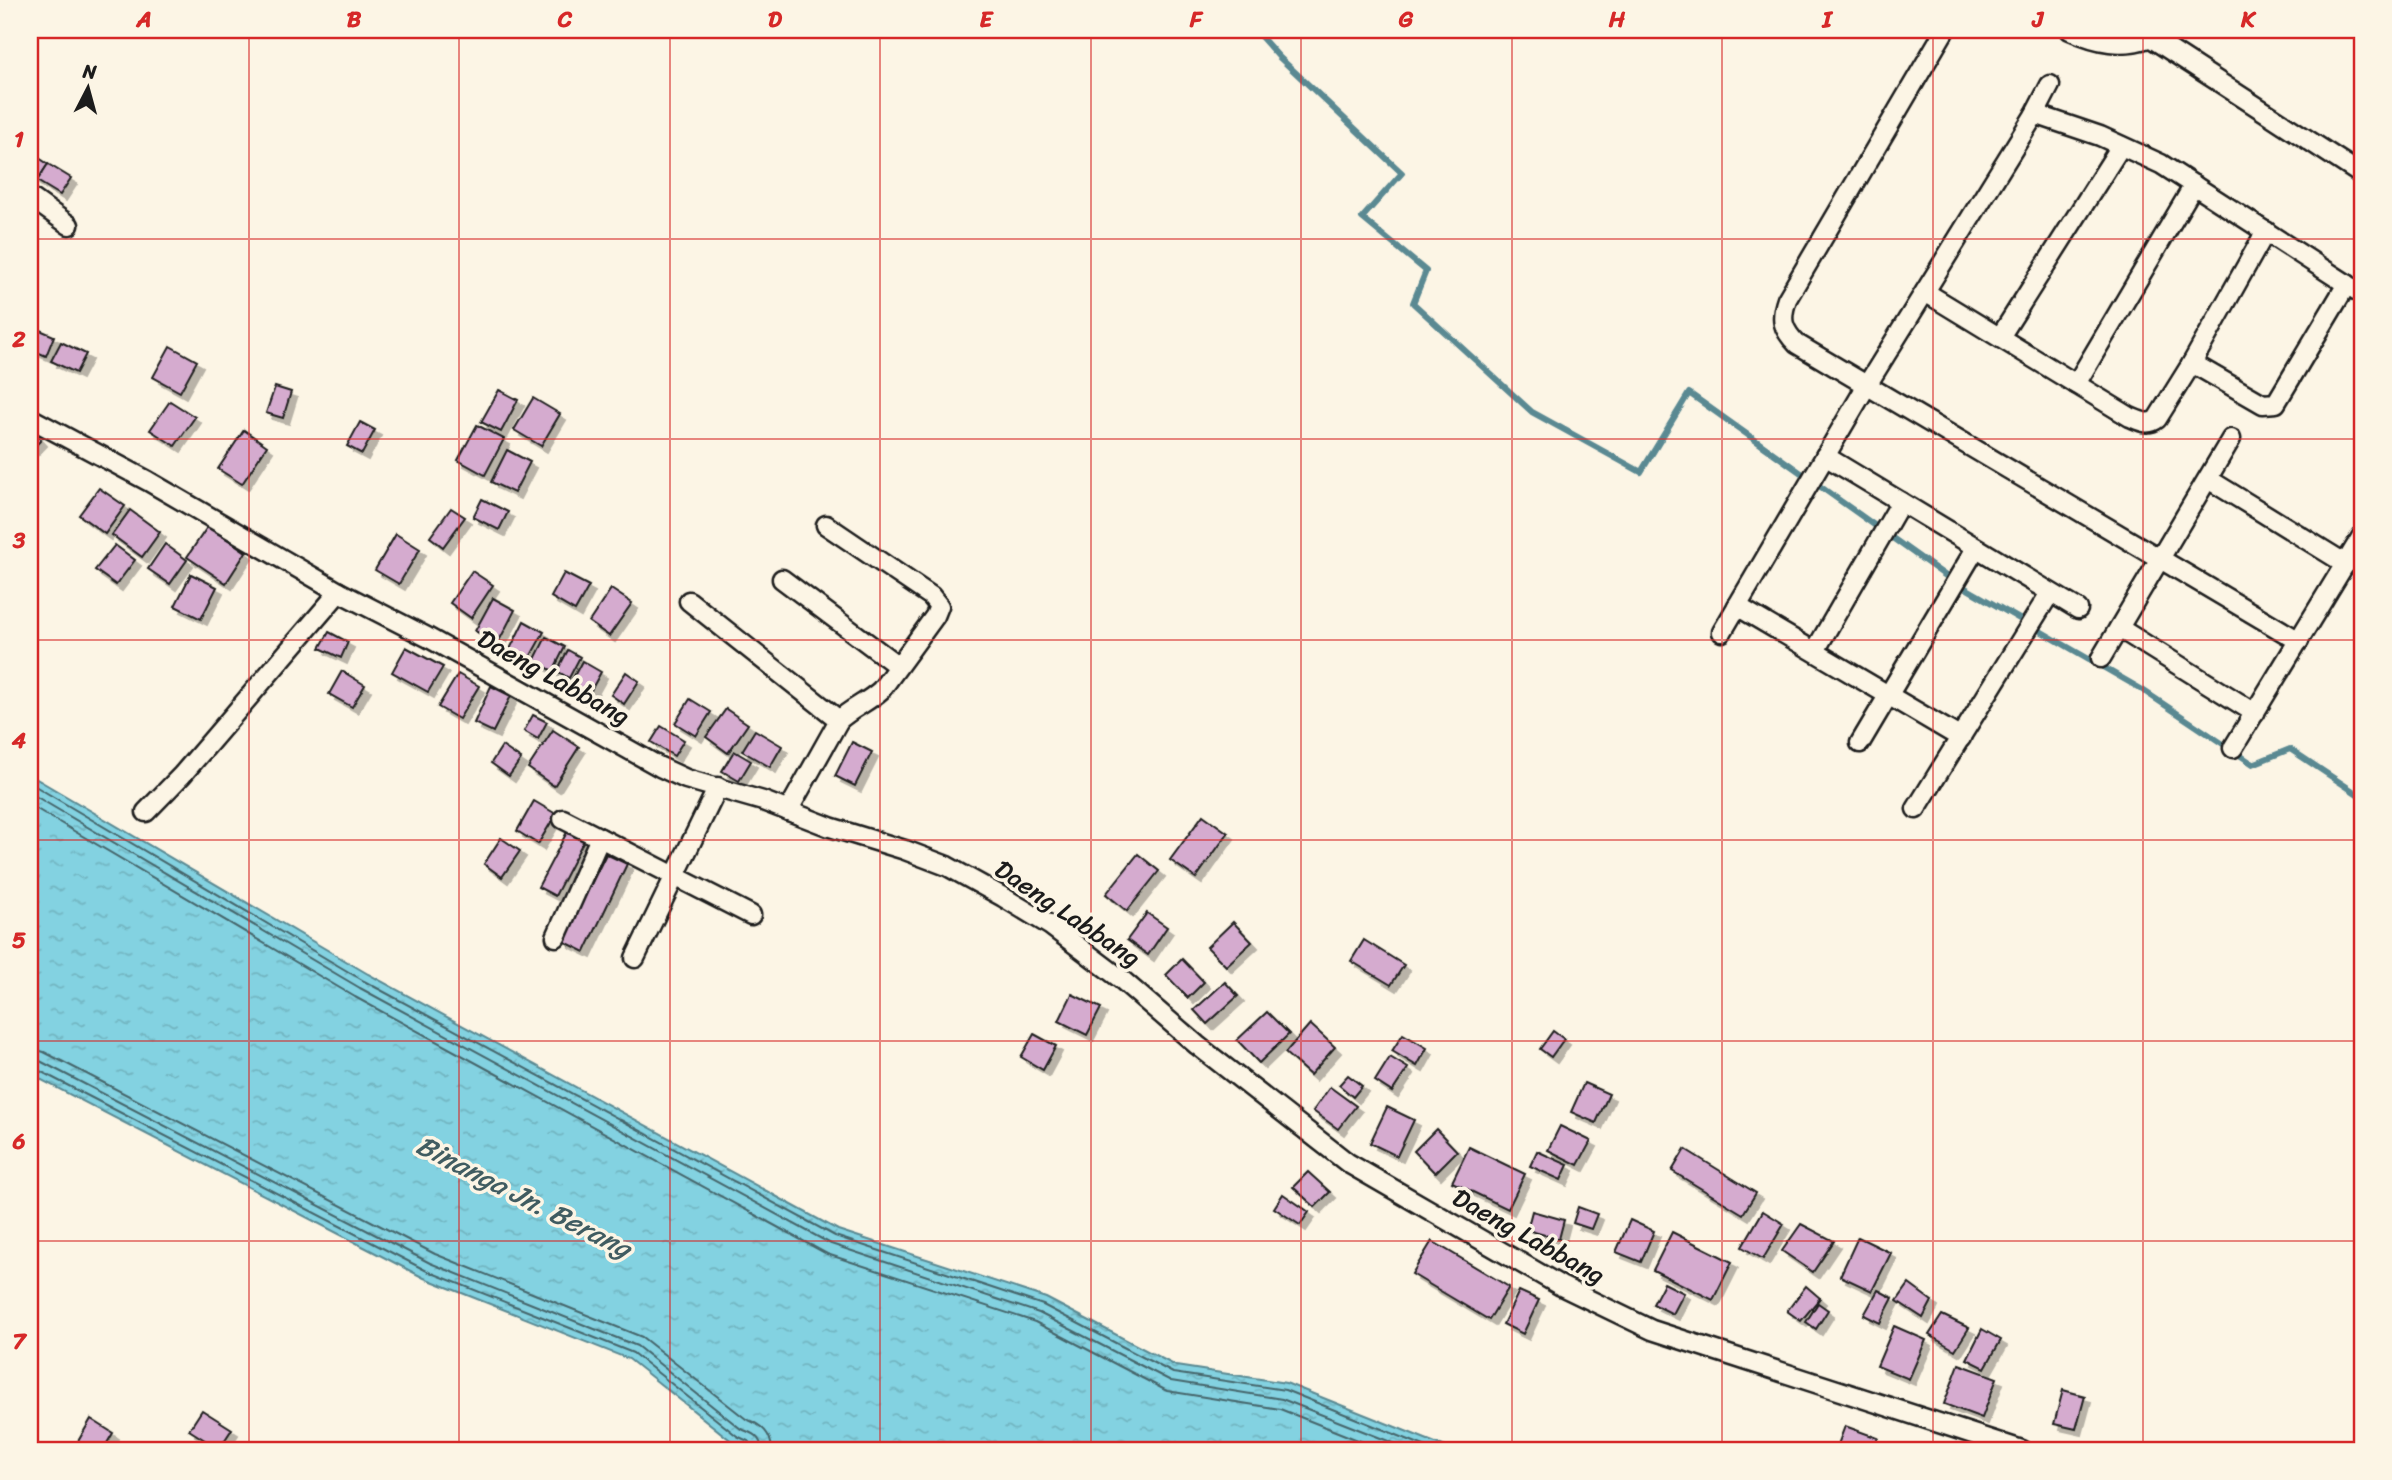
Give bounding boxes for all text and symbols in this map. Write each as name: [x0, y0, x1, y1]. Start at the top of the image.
text: A: [135, 0, 152, 40]
text: B: [347, 0, 362, 40]
text: C: [557, 0, 573, 40]
text: D: [768, 0, 783, 40]
text: E: [980, 0, 995, 40]
text: F: [1189, 0, 1204, 40]
text: G: [1398, 0, 1414, 40]
text: H: [1608, 0, 1626, 40]
text: I: [1821, 0, 1833, 40]
text: J: [2031, 0, 2045, 40]
text: K: [2240, 0, 2257, 40]
north arrow: [52, 52, 122, 122]
text: N: [80, 54, 99, 89]
text: 1: [14, 119, 24, 160]
text: 2: [11, 319, 26, 360]
text: 3: [12, 520, 26, 561]
street label: Daeng Labbang: [469, 616, 639, 738]
text: 4: [11, 720, 27, 761]
street label: Daeng Labbang: [985, 847, 1151, 979]
text: 5: [12, 920, 26, 961]
text: 6: [11, 1121, 26, 1162]
water label: Binanga Jn. Berang: [407, 1121, 643, 1273]
street label: Daeng Labbang: [1444, 1175, 1614, 1297]
text: 7: [12, 1321, 27, 1362]

